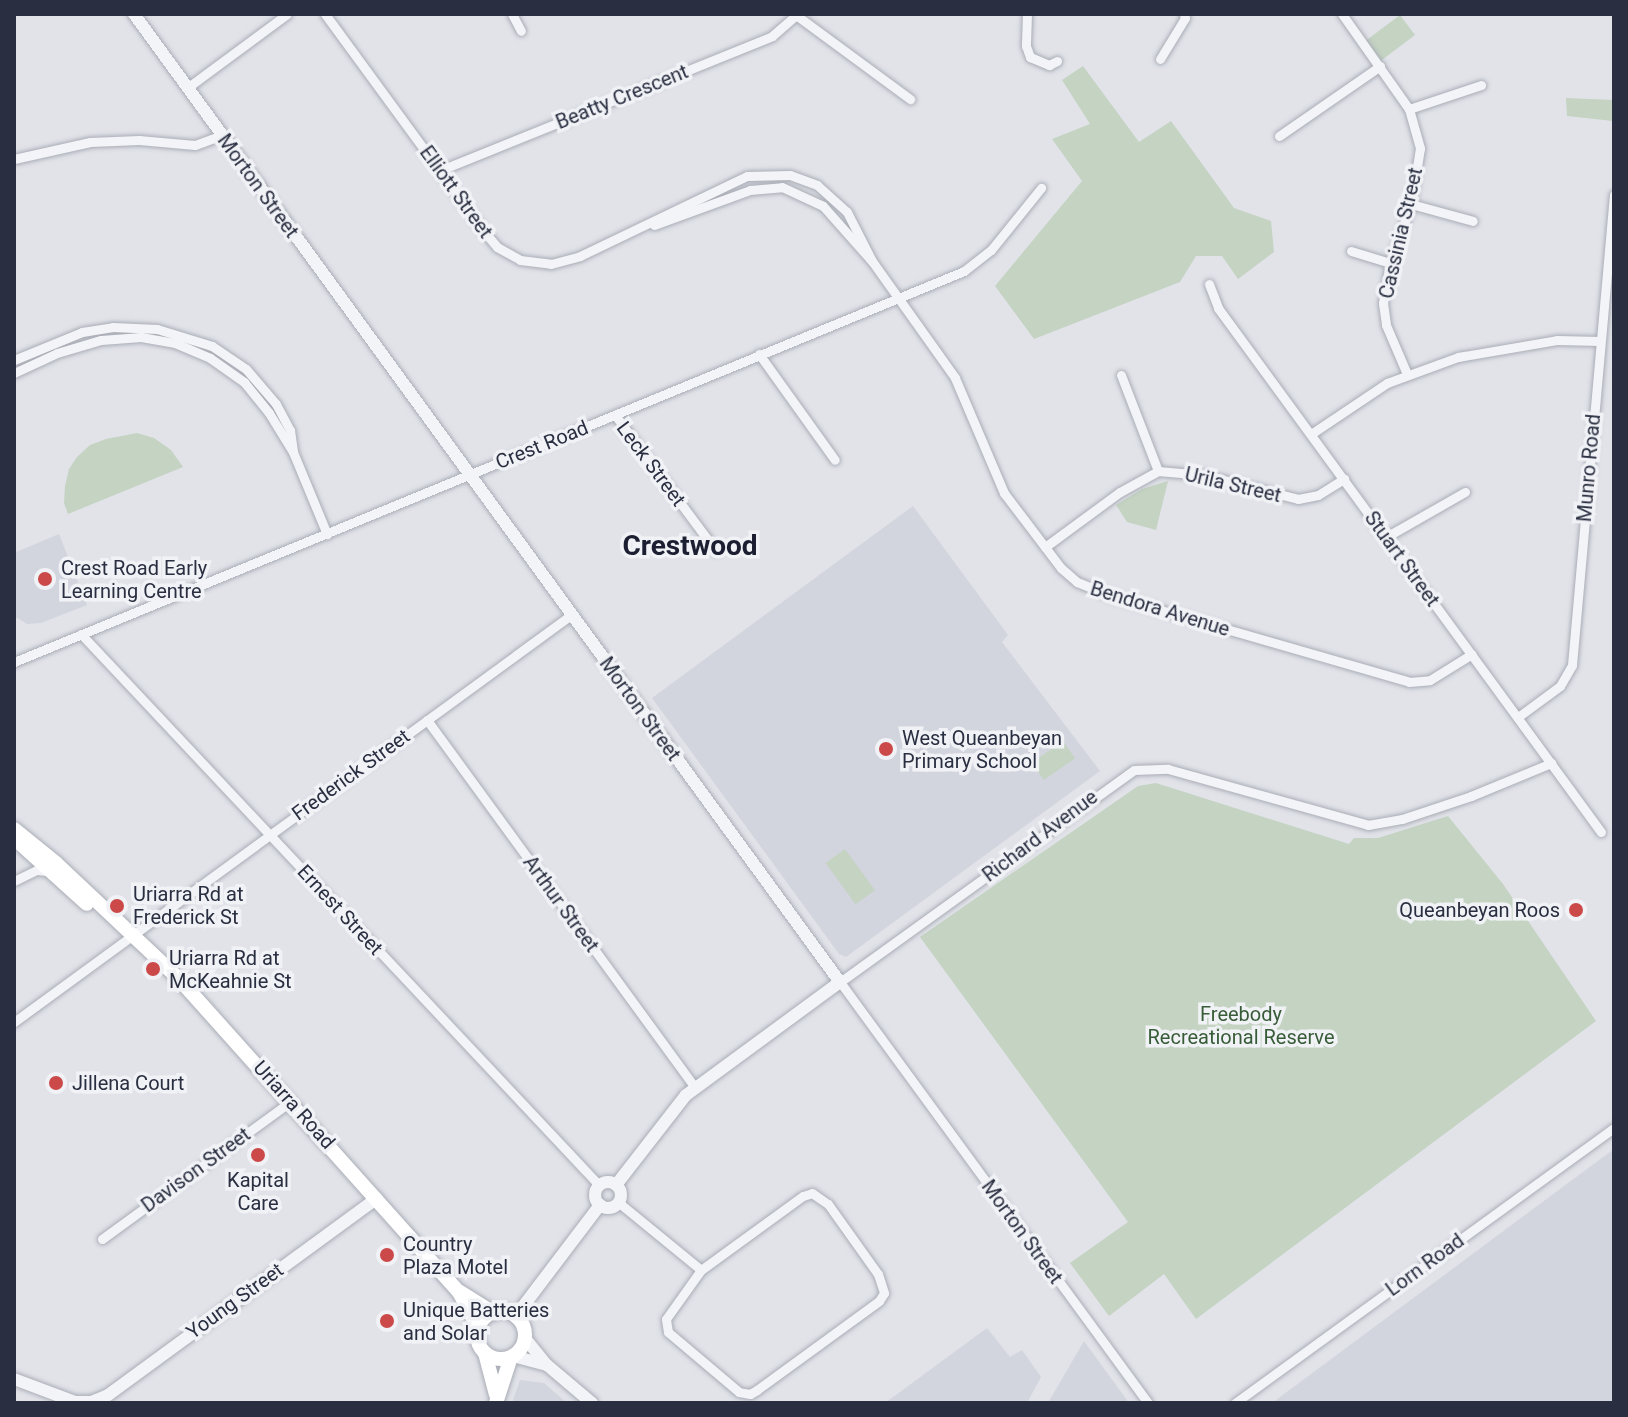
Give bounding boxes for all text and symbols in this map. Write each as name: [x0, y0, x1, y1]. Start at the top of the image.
street label: Beatty Crescent: [552, 60, 692, 134]
street label: Morton Street: [212, 129, 304, 243]
street label: Elliott Street: [415, 141, 497, 243]
street label: Cassinia Street: [1374, 165, 1428, 301]
street label: Munro Road: [1572, 413, 1606, 523]
street label: Crest Road: [492, 416, 592, 474]
street label: Leck Street: [611, 417, 691, 511]
street label: Urila Street: [1183, 462, 1283, 508]
street label: Stuart Street: [1359, 507, 1445, 611]
district label: Crestwood: [622, 529, 758, 563]
place label: Crest Road Early Learning Centre: [61, 556, 207, 603]
marker: Crest Road Early Learning Centre: [36, 570, 54, 588]
street label: Bendora Avenue: [1087, 576, 1233, 642]
street label: Morton Street: [594, 652, 686, 766]
street label: Frederick Street: [287, 724, 415, 826]
place label: West Queanbeyan Primary School: [902, 726, 1062, 773]
marker: West Queanbeyan Primary School: [877, 740, 895, 758]
street label: Richard Avenue: [978, 785, 1102, 887]
street label: Arthur Street: [518, 851, 604, 957]
street label: Ernest Street: [292, 860, 388, 960]
place label: Uriarra Rd at Frederick St: [133, 882, 243, 929]
marker: Uriarra Rd at Frederick St: [108, 897, 126, 915]
place label: Queanbeyan Roos: [1399, 898, 1560, 922]
marker: Queanbeyan Roos: [1567, 901, 1585, 919]
place label: Uriarra Rd at McKeahnie St: [169, 946, 292, 993]
marker: Uriarra Rd at McKeahnie St: [144, 960, 162, 978]
park label: Freebody Recreational Reserve: [1147, 1002, 1335, 1049]
street label: Uriarra Road: [248, 1056, 340, 1154]
place label: Jillena Court: [72, 1071, 184, 1095]
marker: Jillena Court: [47, 1074, 65, 1092]
street label: Davison Street: [137, 1122, 255, 1218]
marker: Kapital Care: [249, 1146, 267, 1164]
place label: Kapital Care: [227, 1168, 289, 1215]
street label: Morton Street: [976, 1175, 1068, 1289]
street label: Lorn Road: [1381, 1229, 1469, 1301]
place label: Country Plaza Motel: [403, 1232, 508, 1279]
marker: Country Plaza Motel: [378, 1246, 396, 1264]
street label: Young Street: [182, 1258, 288, 1344]
place label: Unique Batteries and Solar: [403, 1298, 549, 1345]
marker: Unique Batteries and Solar: [378, 1312, 396, 1330]

